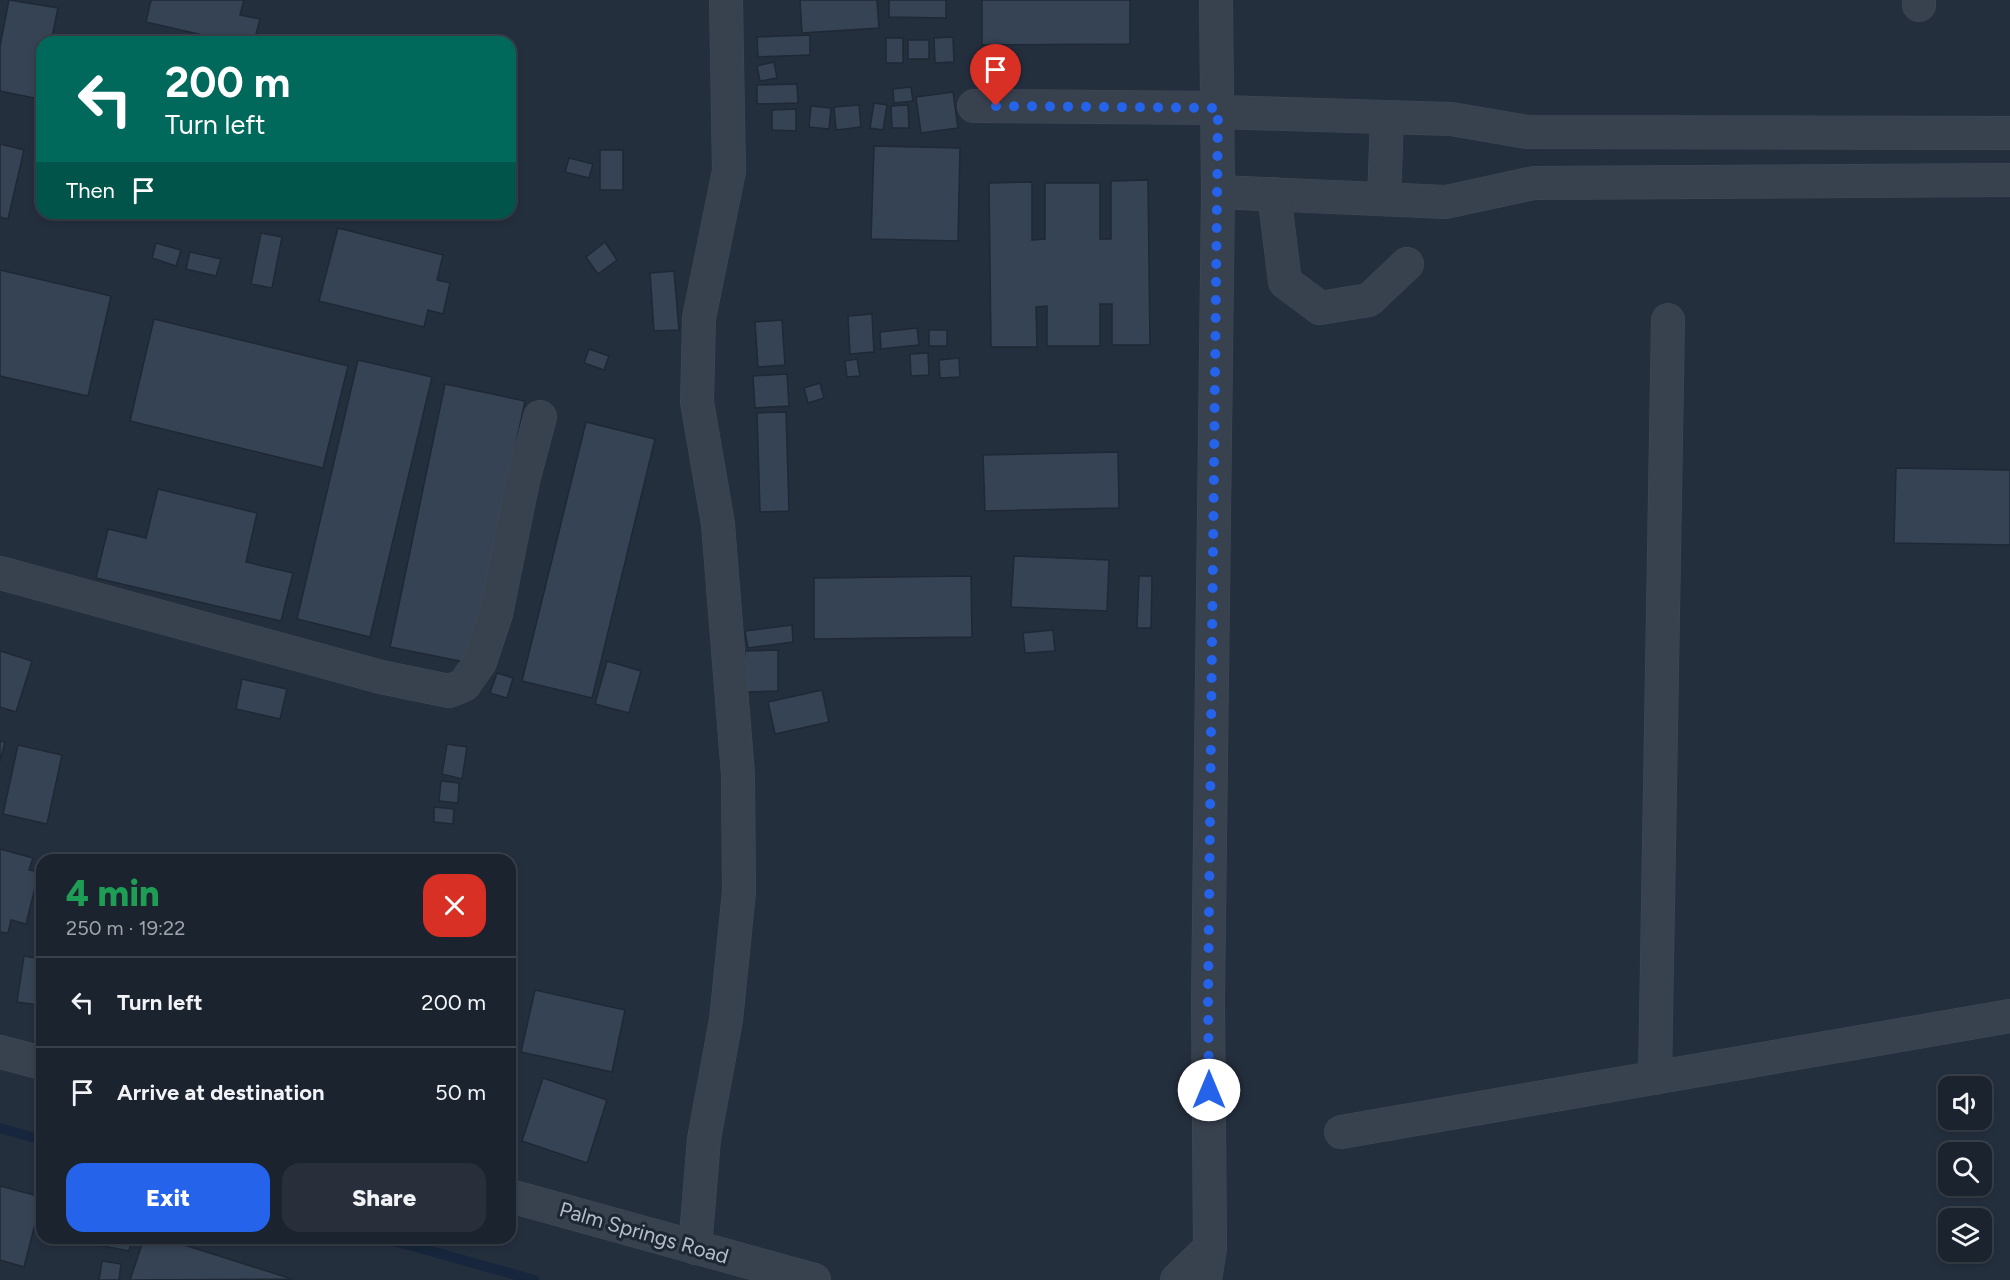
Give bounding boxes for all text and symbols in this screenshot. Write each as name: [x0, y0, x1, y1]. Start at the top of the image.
pin: [970, 44, 1021, 106]
icon: arrive: [979, 53, 1012, 86]
text: 200 m: [165, 57, 290, 108]
icon: left: [66, 60, 144, 138]
text: Turn left: [165, 108, 265, 141]
icon: arrive: [127, 174, 160, 207]
text: Then: [66, 177, 115, 204]
text: 4 min: [66, 872, 160, 915]
button: close: [423, 874, 486, 937]
text: 250 m · 19:22: [66, 916, 185, 940]
icon: left: [66, 986, 99, 1019]
text: Turn left: [117, 989, 203, 1016]
text: 200 m: [421, 989, 486, 1016]
position arrow: [1177, 1058, 1241, 1122]
icon: arrive: [66, 1076, 99, 1109]
map controls: [1938, 1076, 1992, 1262]
button: sound: [1938, 1076, 1992, 1130]
text: Arrive at destination: [117, 1079, 325, 1106]
text: 50 m: [435, 1079, 486, 1106]
button: search: [1938, 1142, 1992, 1196]
button: Exit: [66, 1163, 270, 1232]
button: Share: [282, 1163, 486, 1232]
street label: Palm Springs Road: [557, 1196, 732, 1269]
button: layers: [1938, 1208, 1992, 1262]

